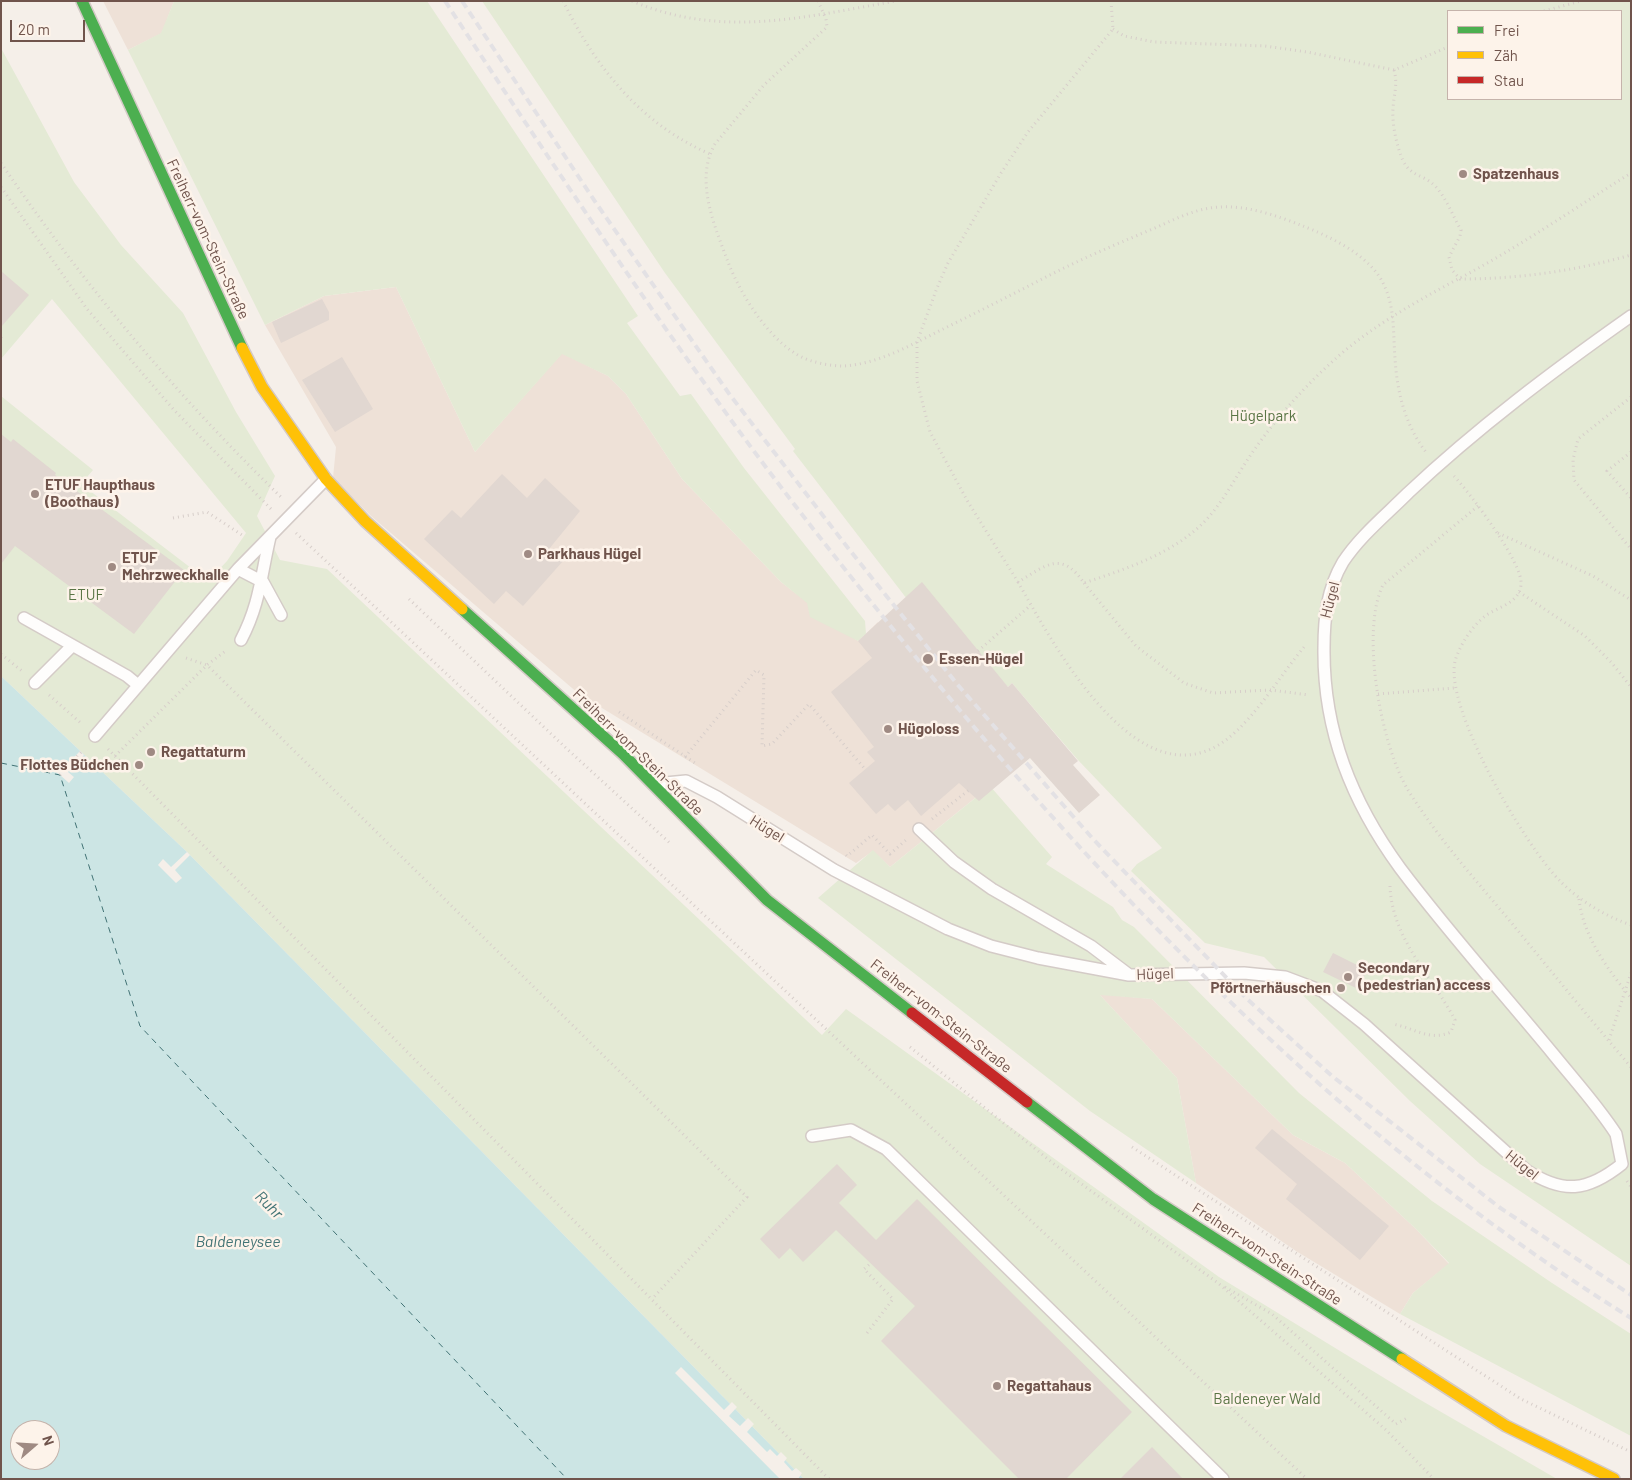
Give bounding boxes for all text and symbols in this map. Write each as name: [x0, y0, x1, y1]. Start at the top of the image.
scale bar: [12, 10, 88, 42]
legend: [1447, 10, 1622, 100]
text: 20 m: [18, 20, 50, 38]
text: Frei: [1494, 21, 1520, 39]
text: Zäh: [1494, 46, 1518, 64]
text: Stau: [1494, 71, 1524, 89]
street label: Freiherr-vom-Stein-Straße: [163, 156, 253, 322]
place label: Spatzenhaus: [1473, 165, 1559, 183]
marker: Spatzenhaus: [1457, 168, 1469, 180]
park label: Hügelpark: [1230, 407, 1296, 425]
place label: ETUF Haupthaus (Boothaus): [45, 476, 155, 511]
marker: ETUF Haupthaus (Boothaus): [29, 488, 41, 500]
place label: Parkhaus Hügel: [538, 545, 641, 563]
marker: Parkhaus Hügel: [522, 548, 534, 560]
place label: ETUF Mehrzweckhalle: [122, 549, 229, 584]
marker: ETUF Mehrzweckhalle: [106, 561, 118, 573]
street label: Hügel: [1316, 580, 1344, 620]
park label: ETUF: [68, 586, 104, 604]
place label: Essen-Hügel: [939, 650, 1023, 668]
marker: Essen-Hügel: [921, 652, 935, 666]
street label: Freiherr-vom-Stein-Straße: [569, 685, 707, 819]
place label: Hügoloss: [898, 720, 959, 738]
marker: Hügoloss: [882, 723, 894, 735]
place label: Regattaturm: [161, 743, 246, 761]
marker: Regattaturm: [145, 746, 157, 758]
place label: Flottes Büdchen: [20, 756, 129, 774]
marker: Flottes Büdchen: [133, 759, 145, 771]
street label: Hügel: [746, 811, 788, 847]
street label: Freiherr-vom-Stein-Straße: [867, 955, 1015, 1077]
place label: Secondary (pedestrian) access: [1358, 959, 1490, 994]
street label: Hügel: [1136, 964, 1174, 984]
marker: Secondary (pedestrian) access: [1342, 971, 1354, 983]
place label: Pförtnerhäuschen: [1210, 979, 1331, 997]
marker: Pförtnerhäuschen: [1335, 982, 1347, 994]
street label: Hügel: [1502, 1146, 1542, 1184]
water label: Ruhr: [251, 1187, 287, 1223]
street label: Freiherr-vom-Stein-Straße: [1189, 1199, 1345, 1309]
water label: Baldeneysee: [195, 1232, 281, 1252]
place label: Regattahaus: [1007, 1377, 1092, 1395]
marker: Regattahaus: [991, 1380, 1003, 1392]
park label: Baldeneyer Wald: [1213, 1390, 1321, 1408]
north arrow: [10, 1420, 60, 1470]
text: N: [39, 1433, 58, 1447]

